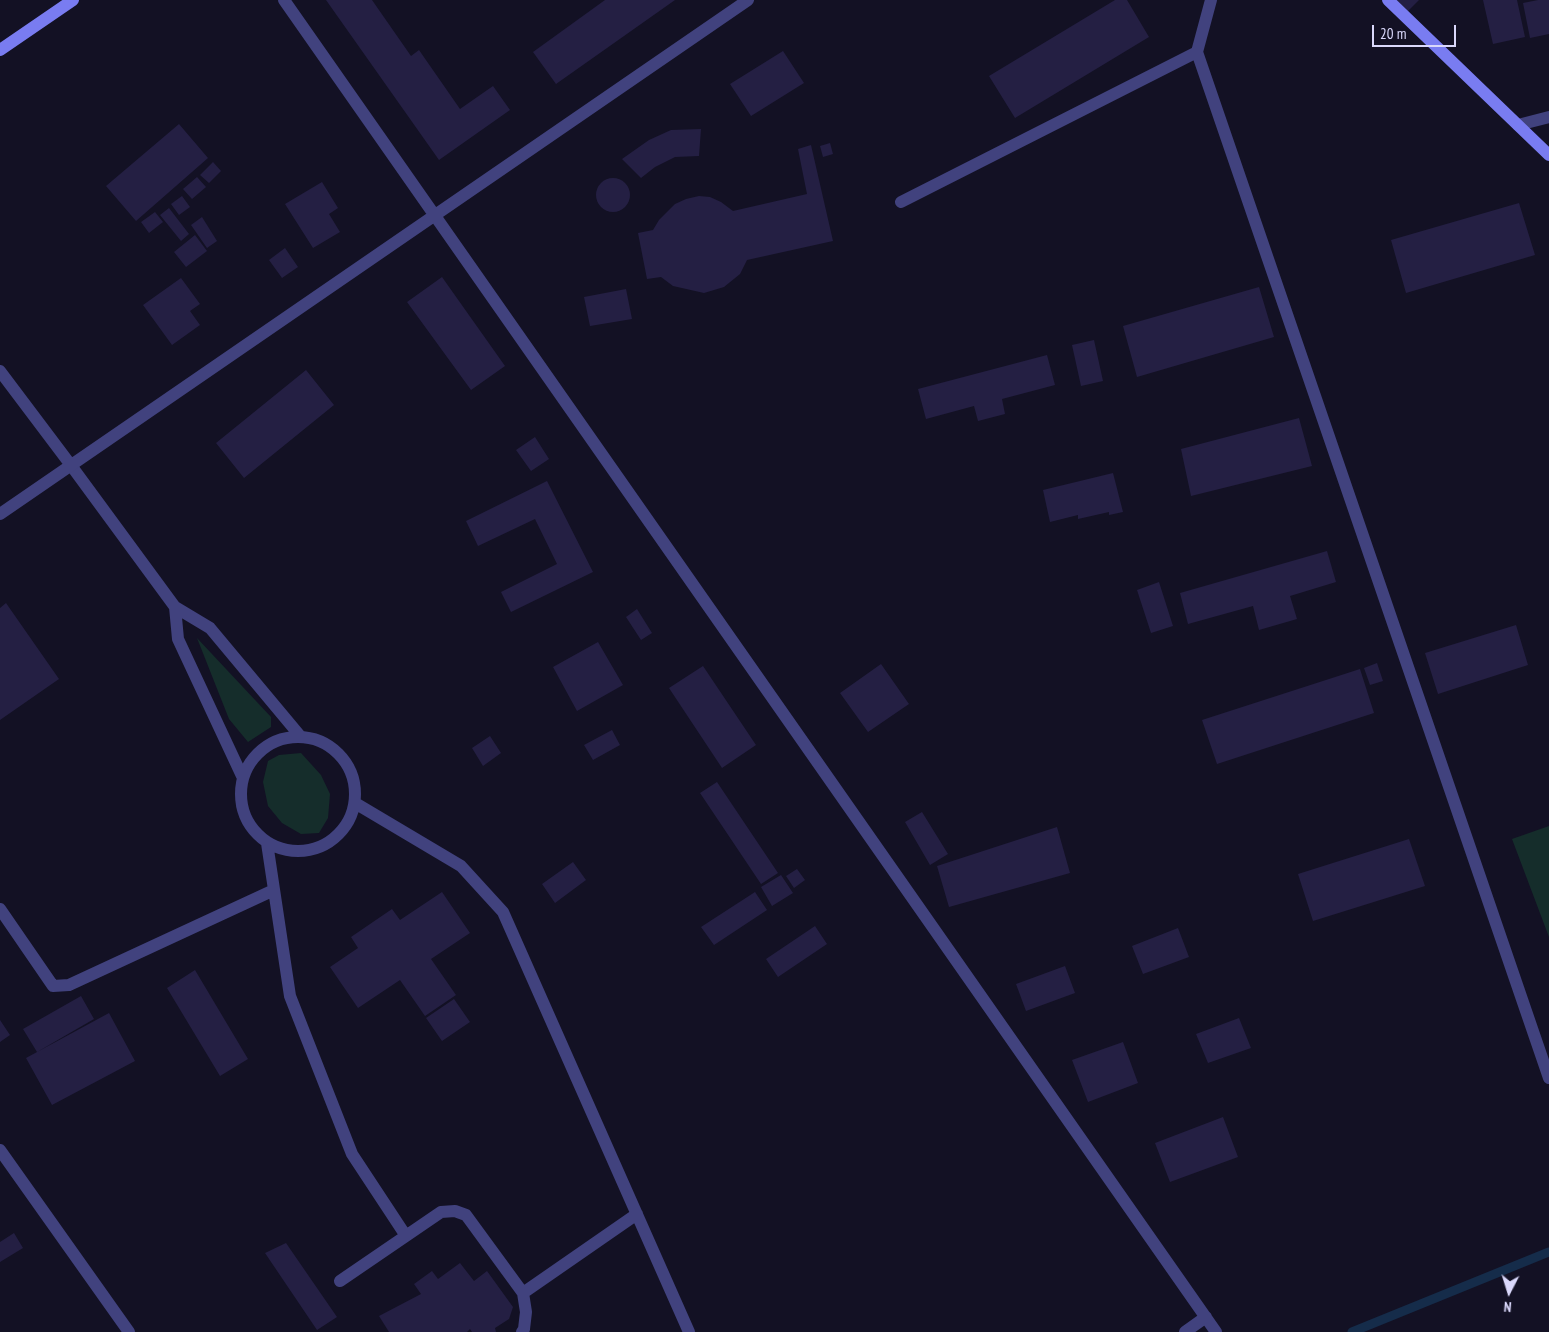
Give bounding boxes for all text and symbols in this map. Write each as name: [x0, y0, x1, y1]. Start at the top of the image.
scale bar: [1374, 15, 1458, 47]
text: 20 m: [1380, 24, 1406, 43]
north arrow: [1484, 1267, 1534, 1317]
text: N: [1503, 1298, 1512, 1316]

